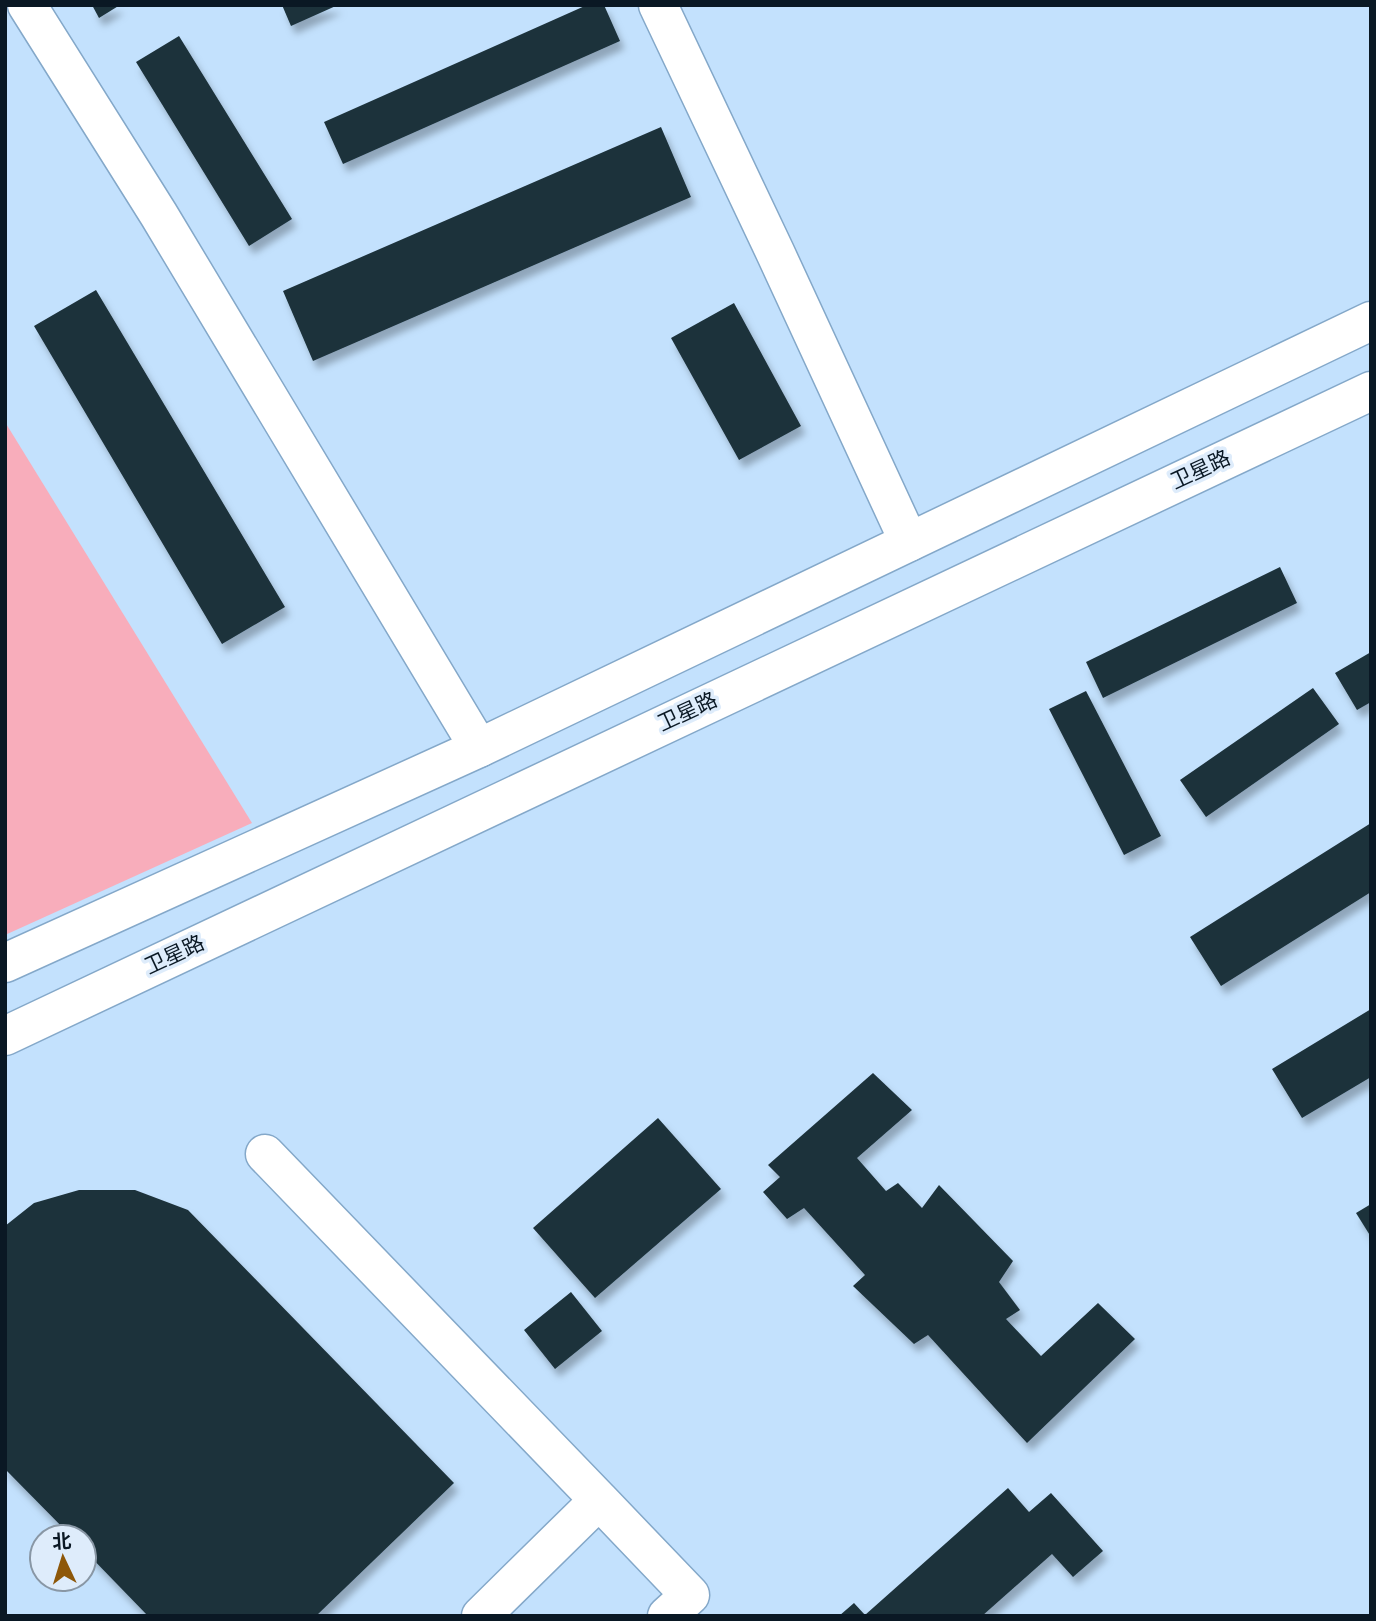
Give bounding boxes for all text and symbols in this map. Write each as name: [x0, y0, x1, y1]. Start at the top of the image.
street label: 卫星路: [1167, 445, 1235, 497]
street label: 卫星路: [654, 687, 722, 739]
street label: 卫星路: [141, 930, 209, 982]
north arrow: [28, 1523, 98, 1593]
text: 北: [52, 1530, 72, 1556]

